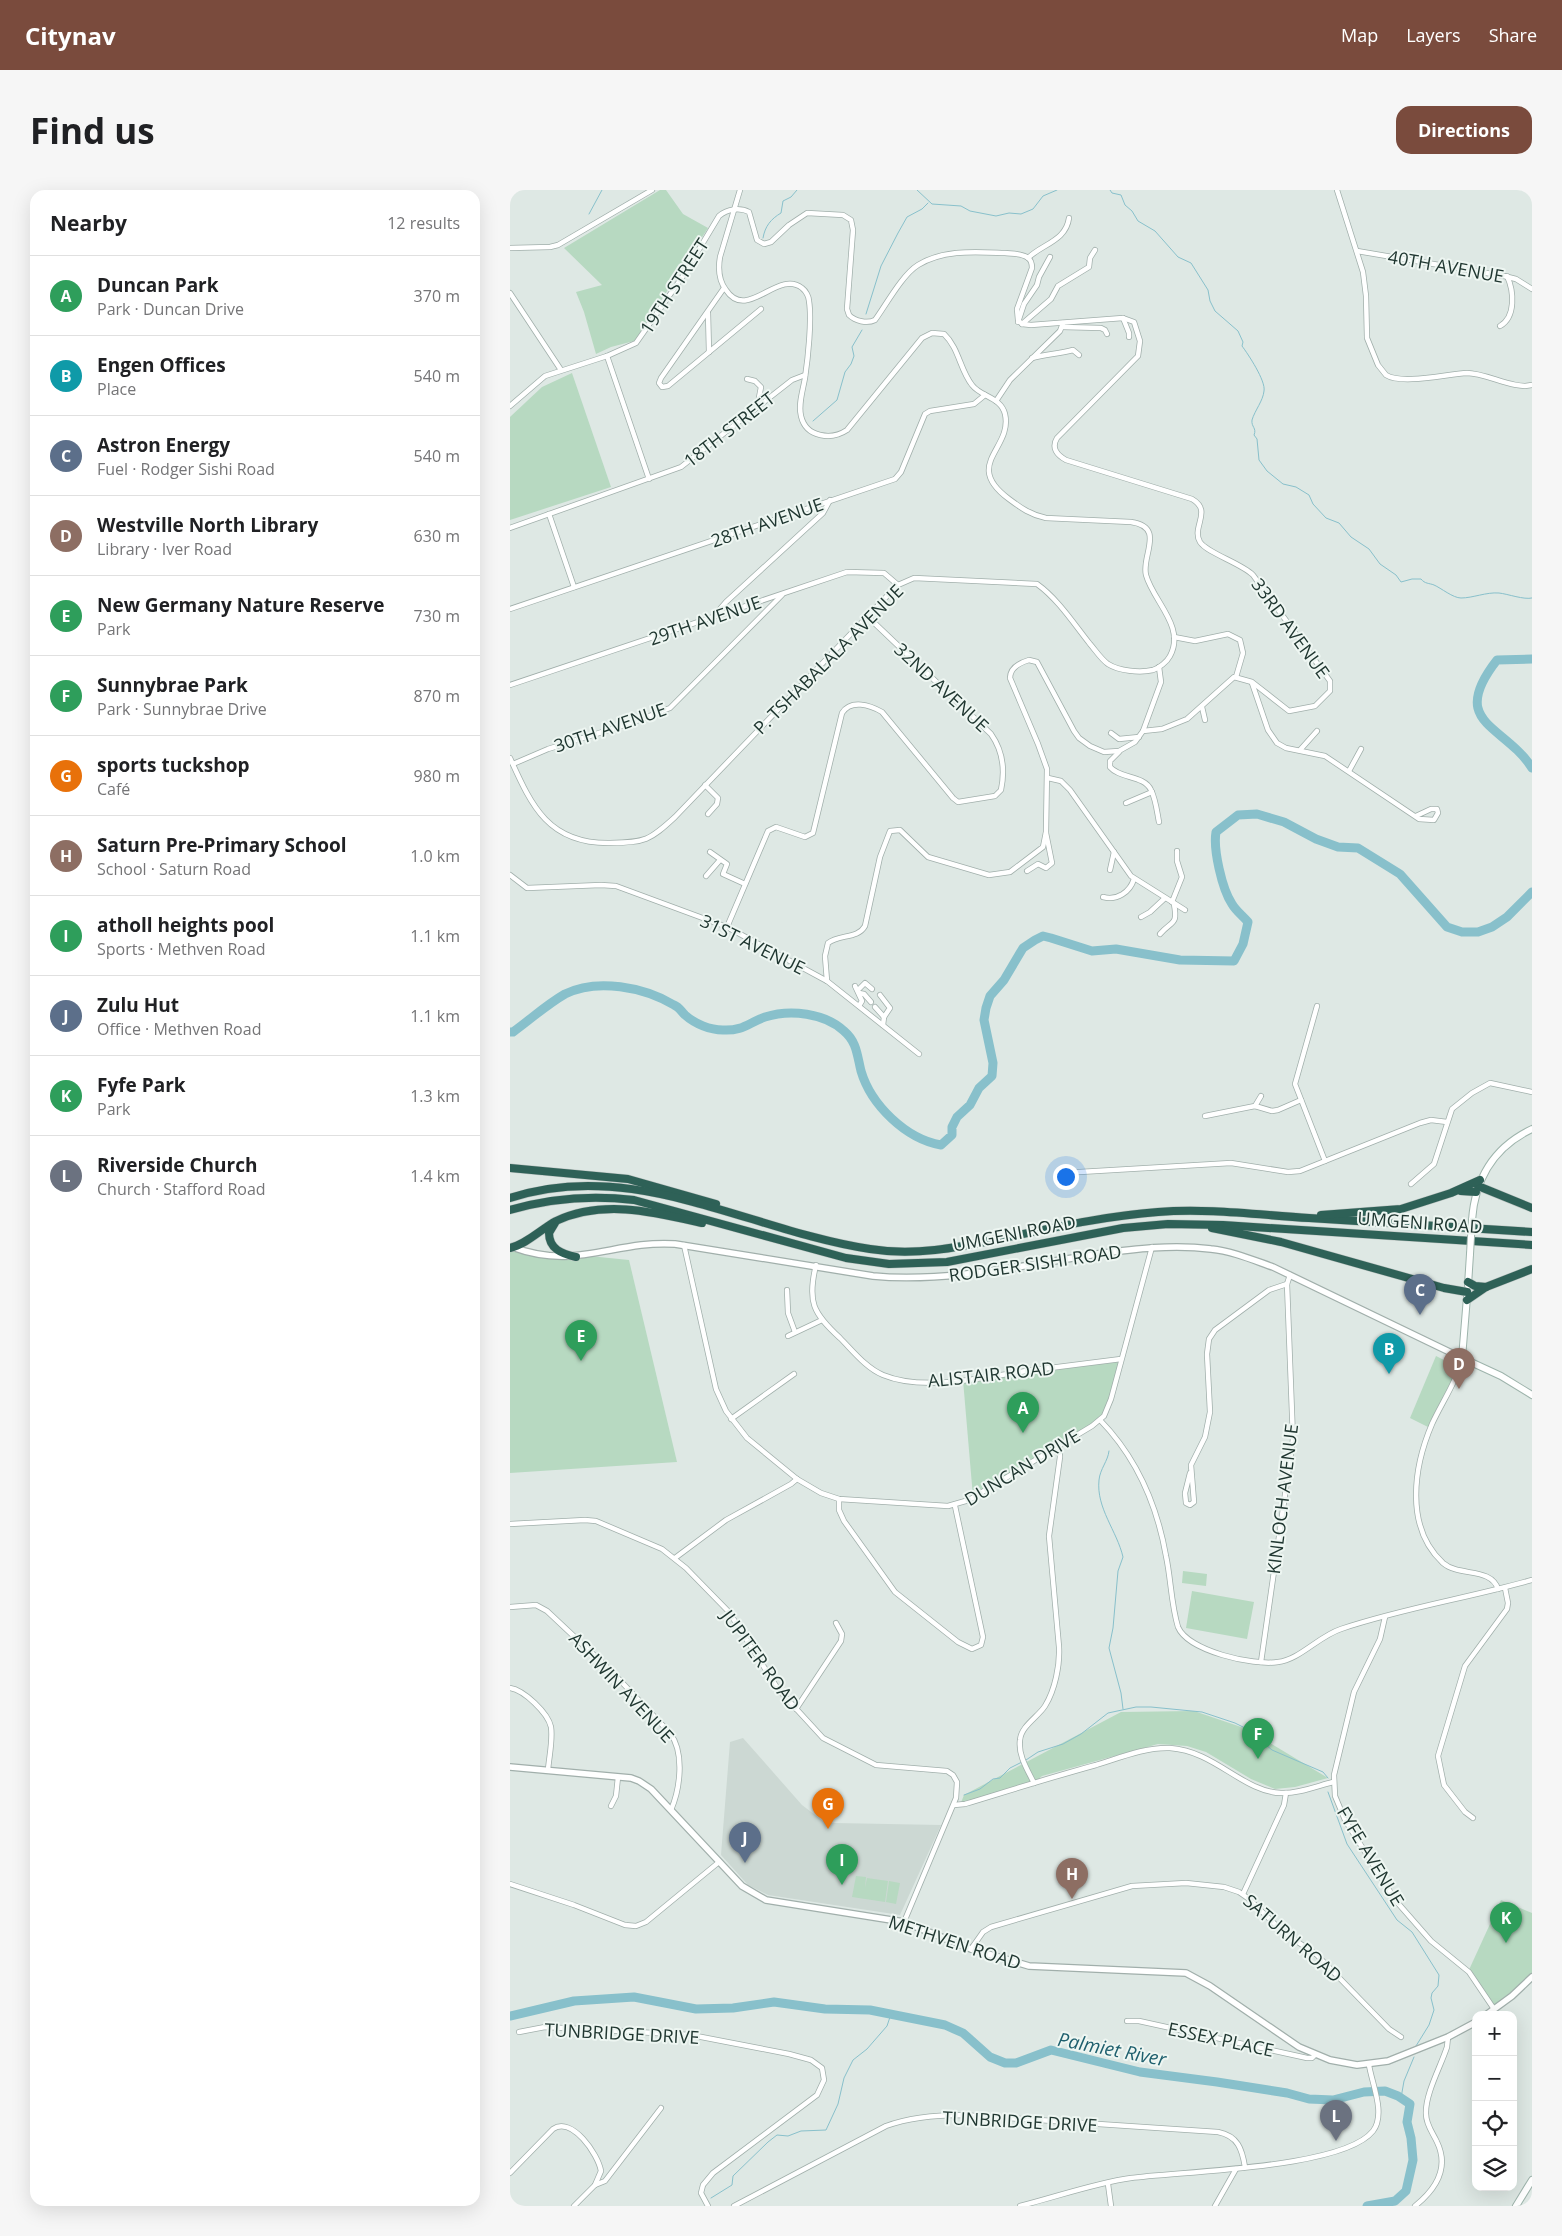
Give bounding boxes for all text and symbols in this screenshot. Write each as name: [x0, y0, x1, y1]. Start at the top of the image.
text: Citynav: [25, 19, 116, 52]
text: Map: [1341, 23, 1378, 47]
text: Layers: [1406, 23, 1461, 47]
text: Share: [1489, 23, 1537, 47]
button: Directions: [1396, 106, 1532, 154]
text: Find us: [30, 107, 155, 154]
text: Nearby: [50, 209, 127, 237]
text: 12 results: [387, 212, 460, 234]
street label: 19TH STREET: [634, 234, 714, 338]
street label: 40TH AVENUE: [1386, 244, 1506, 288]
text: Duncan Park: [97, 272, 219, 298]
text: A: [60, 285, 72, 307]
text: 370 m: [414, 285, 460, 307]
text: Park · Duncan Drive: [97, 298, 244, 320]
text: Engen Offices: [97, 352, 226, 378]
text: B: [61, 365, 71, 387]
text: 540 m: [414, 365, 460, 387]
text: Place: [97, 378, 136, 400]
street label: 18TH STREET: [679, 386, 779, 472]
text: Astron Energy: [97, 432, 230, 458]
text: C: [61, 445, 71, 467]
text: 540 m: [414, 445, 460, 467]
text: Fuel · Rodger Sishi Road: [97, 458, 275, 480]
street label: 28TH AVENUE: [708, 492, 826, 552]
text: Westville North Library: [97, 512, 318, 538]
text: D: [60, 525, 72, 547]
text: 630 m: [414, 525, 460, 547]
text: Library · Iver Road: [97, 538, 232, 560]
street label: 33RD AVENUE: [1247, 573, 1335, 683]
street label: P. TSHABALALA AVENUE: [748, 579, 908, 739]
street label: 29TH AVENUE: [646, 590, 764, 650]
text: New Germany Nature Reserve: [97, 592, 384, 618]
text: E: [62, 605, 70, 627]
text: 730 m: [414, 605, 460, 627]
text: Park: [97, 618, 130, 640]
street label: 32ND AVENUE: [890, 637, 994, 737]
text: Sunnybrae Park: [97, 672, 248, 698]
text: F: [62, 685, 70, 707]
text: 870 m: [414, 685, 460, 707]
street label: 30TH AVENUE: [551, 697, 669, 757]
text: Park · Sunnybrae Drive: [97, 698, 267, 720]
text: sports tuckshop: [97, 752, 250, 778]
text: G: [60, 765, 72, 787]
text: 980 m: [414, 765, 460, 787]
text: Café: [97, 778, 130, 800]
text: Saturn Pre-Primary School: [97, 832, 347, 858]
text: H: [60, 845, 72, 867]
text: 1.0 km: [410, 845, 460, 867]
text: School · Saturn Road: [97, 858, 251, 880]
street label: 31ST AVENUE: [697, 908, 809, 980]
text: atholl heights pool: [97, 912, 274, 938]
text: I: [63, 925, 69, 947]
text: 1.1 km: [410, 925, 460, 947]
text: Sports · Methven Road: [97, 938, 266, 960]
text: Zulu Hut: [97, 992, 179, 1018]
text: J: [63, 1005, 69, 1027]
text: 1.1 km: [410, 1005, 460, 1027]
text: Office · Methven Road: [97, 1018, 261, 1040]
text: Fyfe Park: [97, 1072, 186, 1098]
text: K: [61, 1085, 71, 1107]
text: 1.3 km: [410, 1085, 460, 1107]
text: Park: [97, 1098, 130, 1120]
text: Riverside Church: [97, 1152, 257, 1178]
your location: [1053, 1164, 1079, 1190]
text: L: [61, 1165, 71, 1187]
text: 1.4 km: [410, 1165, 460, 1187]
text: Church · Stafford Road: [97, 1178, 266, 1200]
street label: UMGENI ROAD: [1357, 1206, 1483, 1238]
street label: UMGENI ROAD: [950, 1209, 1078, 1257]
street label: RODGER SISHI ROAD: [947, 1239, 1123, 1287]
pin: C: [1404, 1274, 1436, 1315]
pin: E: [565, 1320, 597, 1361]
pin: B: [1373, 1333, 1405, 1374]
pin: D: [1443, 1348, 1475, 1389]
street label: ALISTAIR ROAD: [926, 1355, 1056, 1393]
pin: A: [1007, 1392, 1039, 1433]
street label: DUNCAN DRIVE: [960, 1423, 1084, 1511]
street label: KINLOCH AVENUE: [1261, 1423, 1303, 1575]
street label: JUPITER ROAD: [715, 1603, 806, 1715]
street label: ASHWIN AVENUE: [564, 1626, 680, 1748]
pin: F: [1242, 1718, 1274, 1759]
pin: G: [812, 1788, 844, 1829]
street label: FYFE AVENUE: [1332, 1802, 1410, 1910]
pin: J: [729, 1822, 761, 1863]
pin: I: [826, 1844, 858, 1885]
pin: H: [1056, 1858, 1088, 1899]
street label: SATURN ROAD: [1239, 1889, 1347, 1987]
pin: K: [1490, 1902, 1522, 1943]
street label: METHVEN ROAD: [886, 1909, 1024, 1975]
map controls: [1472, 2011, 1517, 2191]
button: +: [1472, 2011, 1517, 2056]
street label: ESSEX PLACE: [1166, 2016, 1276, 2062]
street label: TUNBRIDGE DRIVE: [544, 2017, 700, 2049]
water label: Palmiet River: [1056, 2026, 1170, 2073]
button: −: [1472, 2056, 1517, 2101]
pin: L: [1320, 2100, 1352, 2141]
button: locate: [1472, 2101, 1517, 2146]
street label: TUNBRIDGE DRIVE: [942, 2105, 1098, 2137]
button: layers: [1472, 2146, 1517, 2191]

